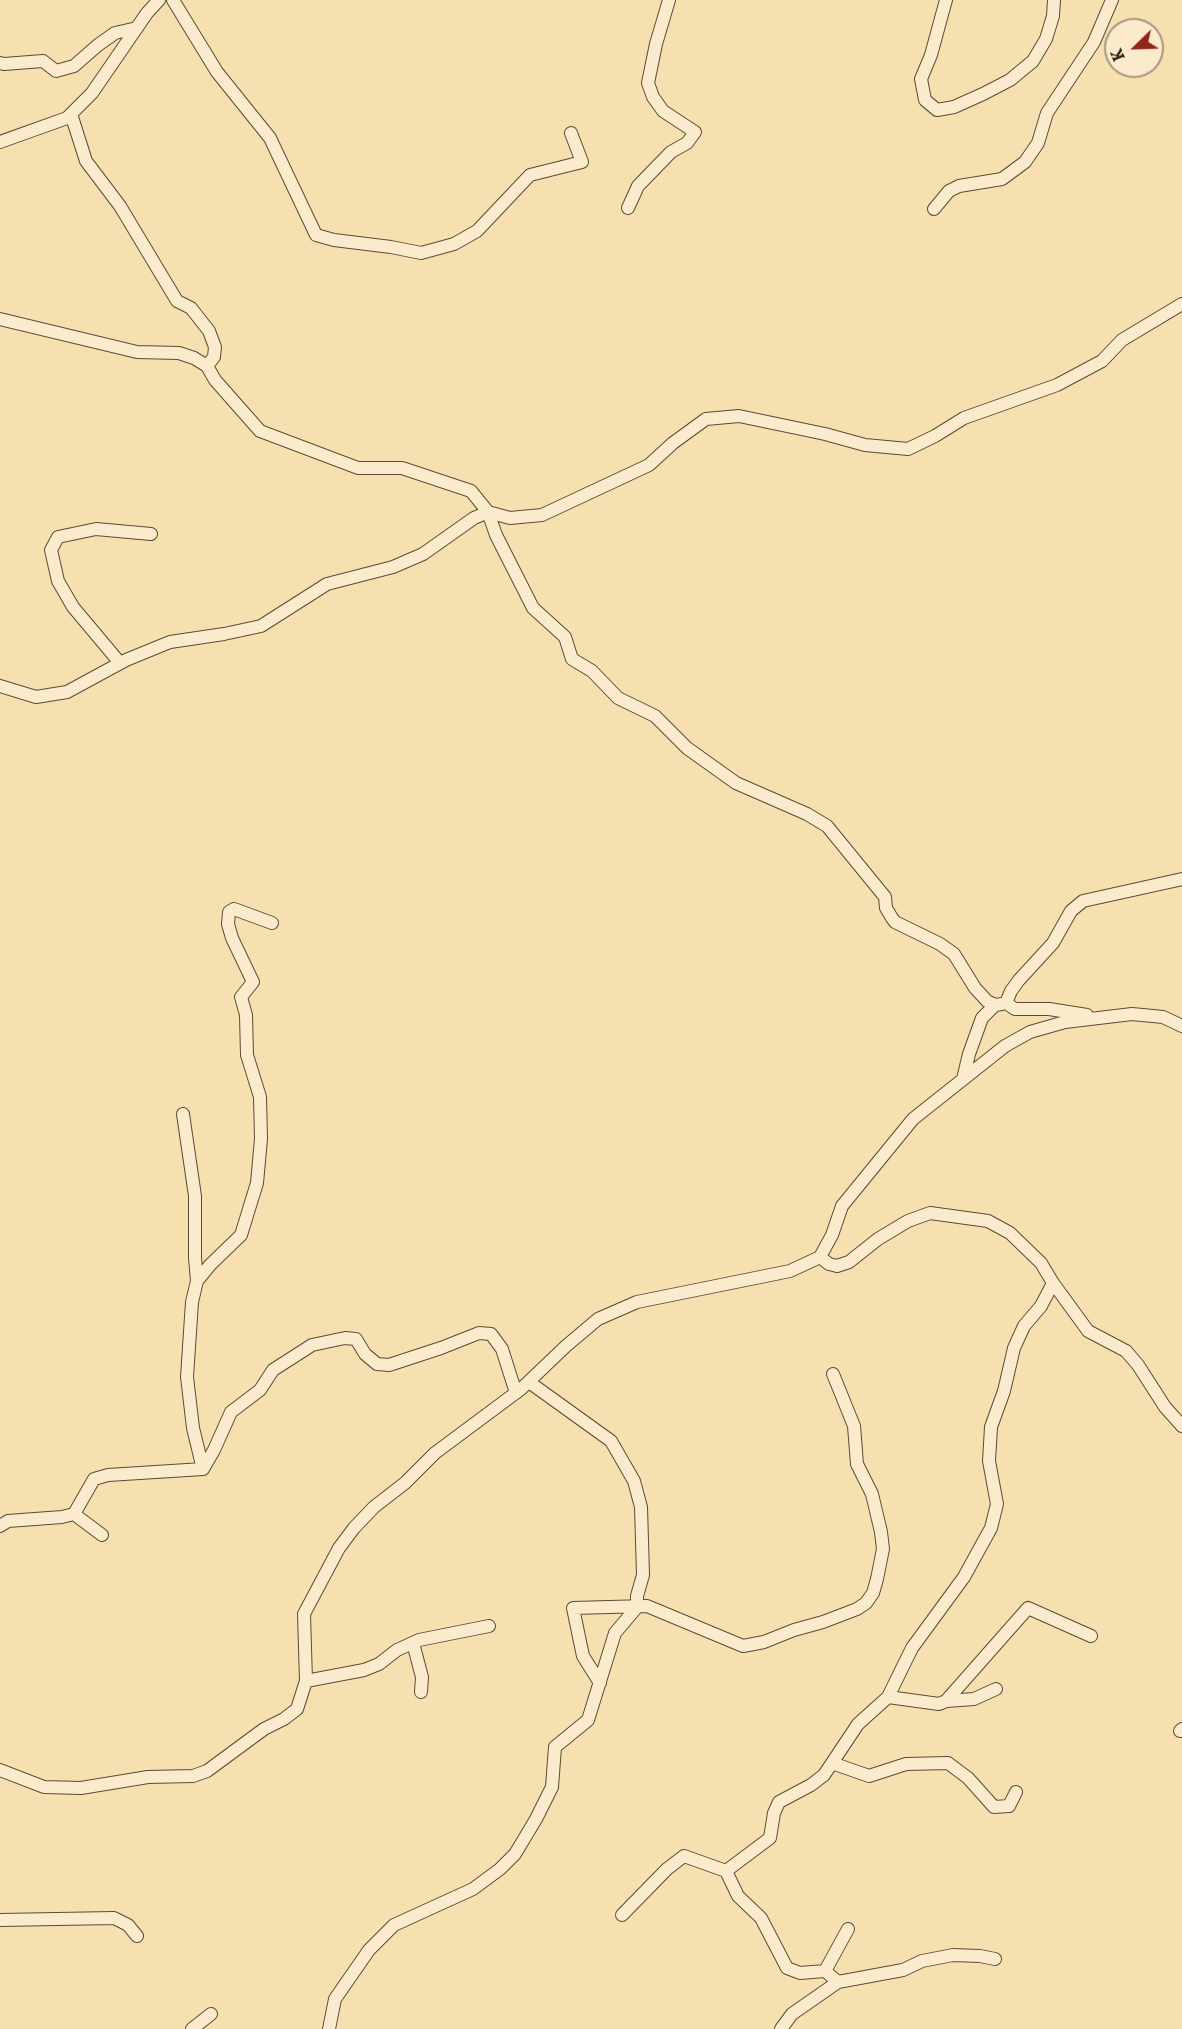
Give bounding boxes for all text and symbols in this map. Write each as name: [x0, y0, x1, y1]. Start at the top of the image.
north arrow: [1104, 18, 1164, 78]
text: K: [1107, 45, 1132, 64]

